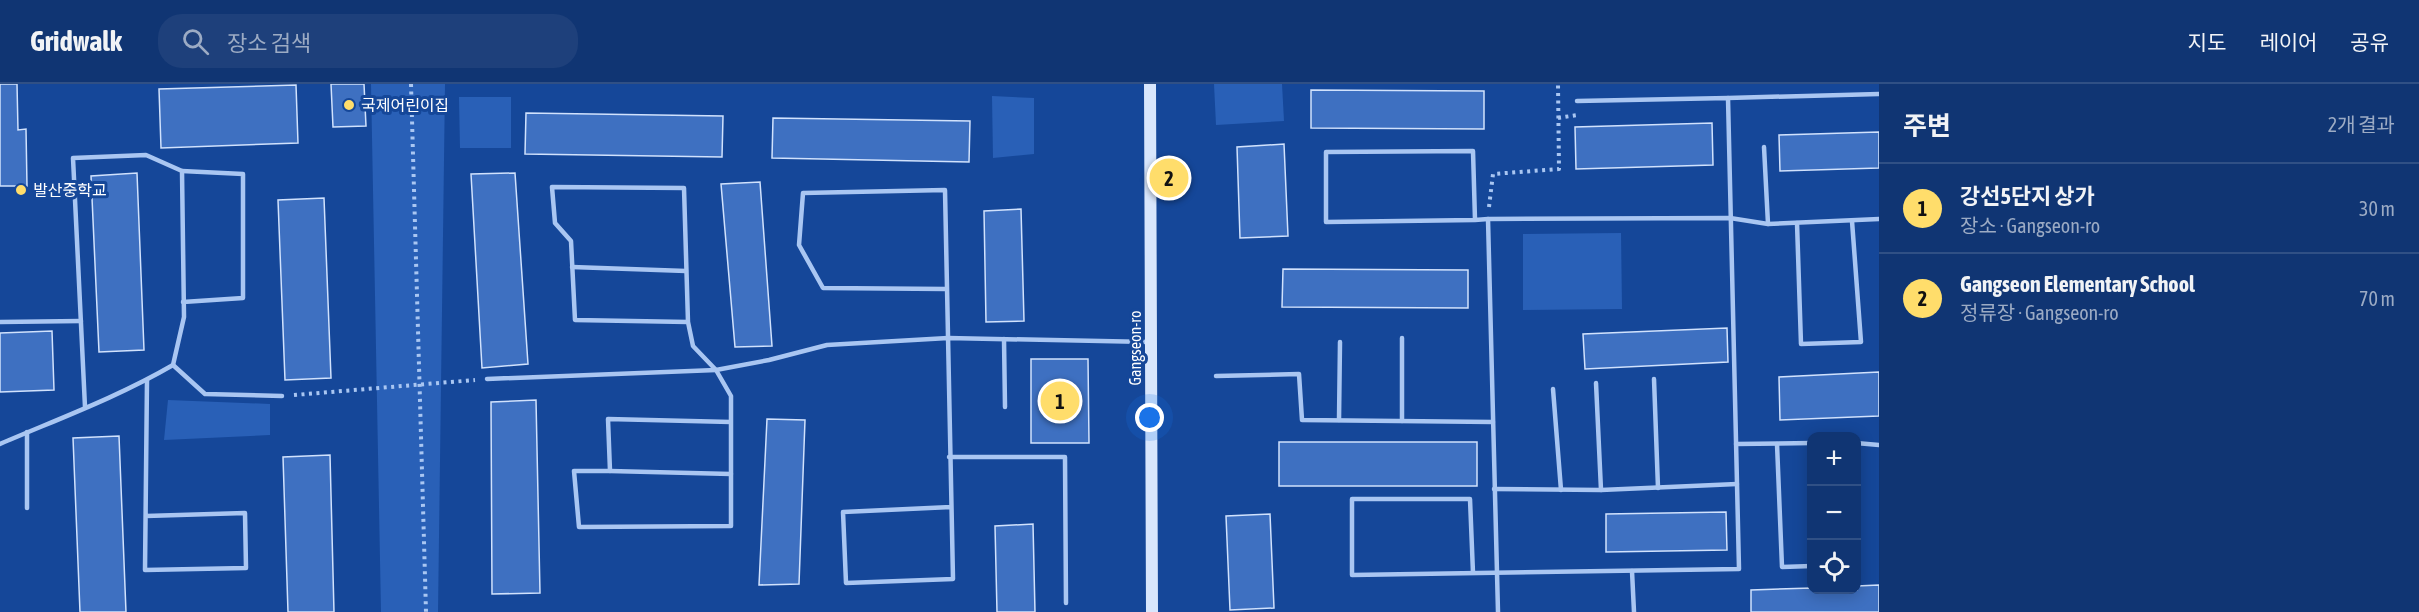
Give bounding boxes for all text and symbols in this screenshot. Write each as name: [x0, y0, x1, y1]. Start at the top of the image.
search box: [158, 14, 578, 68]
text: Gridwalk: [30, 25, 122, 57]
icon: search: [179, 25, 212, 58]
text: 장소 검색: [227, 30, 311, 56]
text: 지도: [2188, 30, 2226, 54]
text: 레이어: [2259, 30, 2317, 54]
text: 공유: [2350, 30, 2389, 54]
place label: 국제어린이집: [361, 96, 449, 114]
marker: 국제어린이집: [342, 98, 356, 112]
text: 주변: [1903, 111, 1951, 141]
text: 2개 결과: [2328, 113, 2395, 136]
pin: 2: [1150, 156, 1188, 200]
place label: 발산중학교: [33, 181, 107, 199]
marker: 발산중학교: [14, 183, 28, 197]
text: 강선5단지 상가: [1960, 183, 2095, 209]
text: 1: [1918, 197, 1927, 220]
text: 30 m: [2359, 197, 2395, 220]
text: 장소 · Gangseon-ro: [1960, 214, 2100, 237]
text: Gangseon Elementary School: [1960, 271, 2195, 297]
text: 2: [1918, 287, 1927, 310]
text: 70 m: [2359, 287, 2395, 310]
text: 정류장 · Gangseon-ro: [1960, 301, 2119, 324]
street label: Gangseon-ro: [1126, 311, 1145, 385]
pin: 1: [1040, 378, 1080, 424]
your location: [1135, 403, 1164, 432]
map controls: [1807, 432, 1861, 594]
button: +: [1807, 432, 1861, 486]
button: −: [1807, 486, 1861, 540]
button: locate: [1807, 540, 1861, 594]

